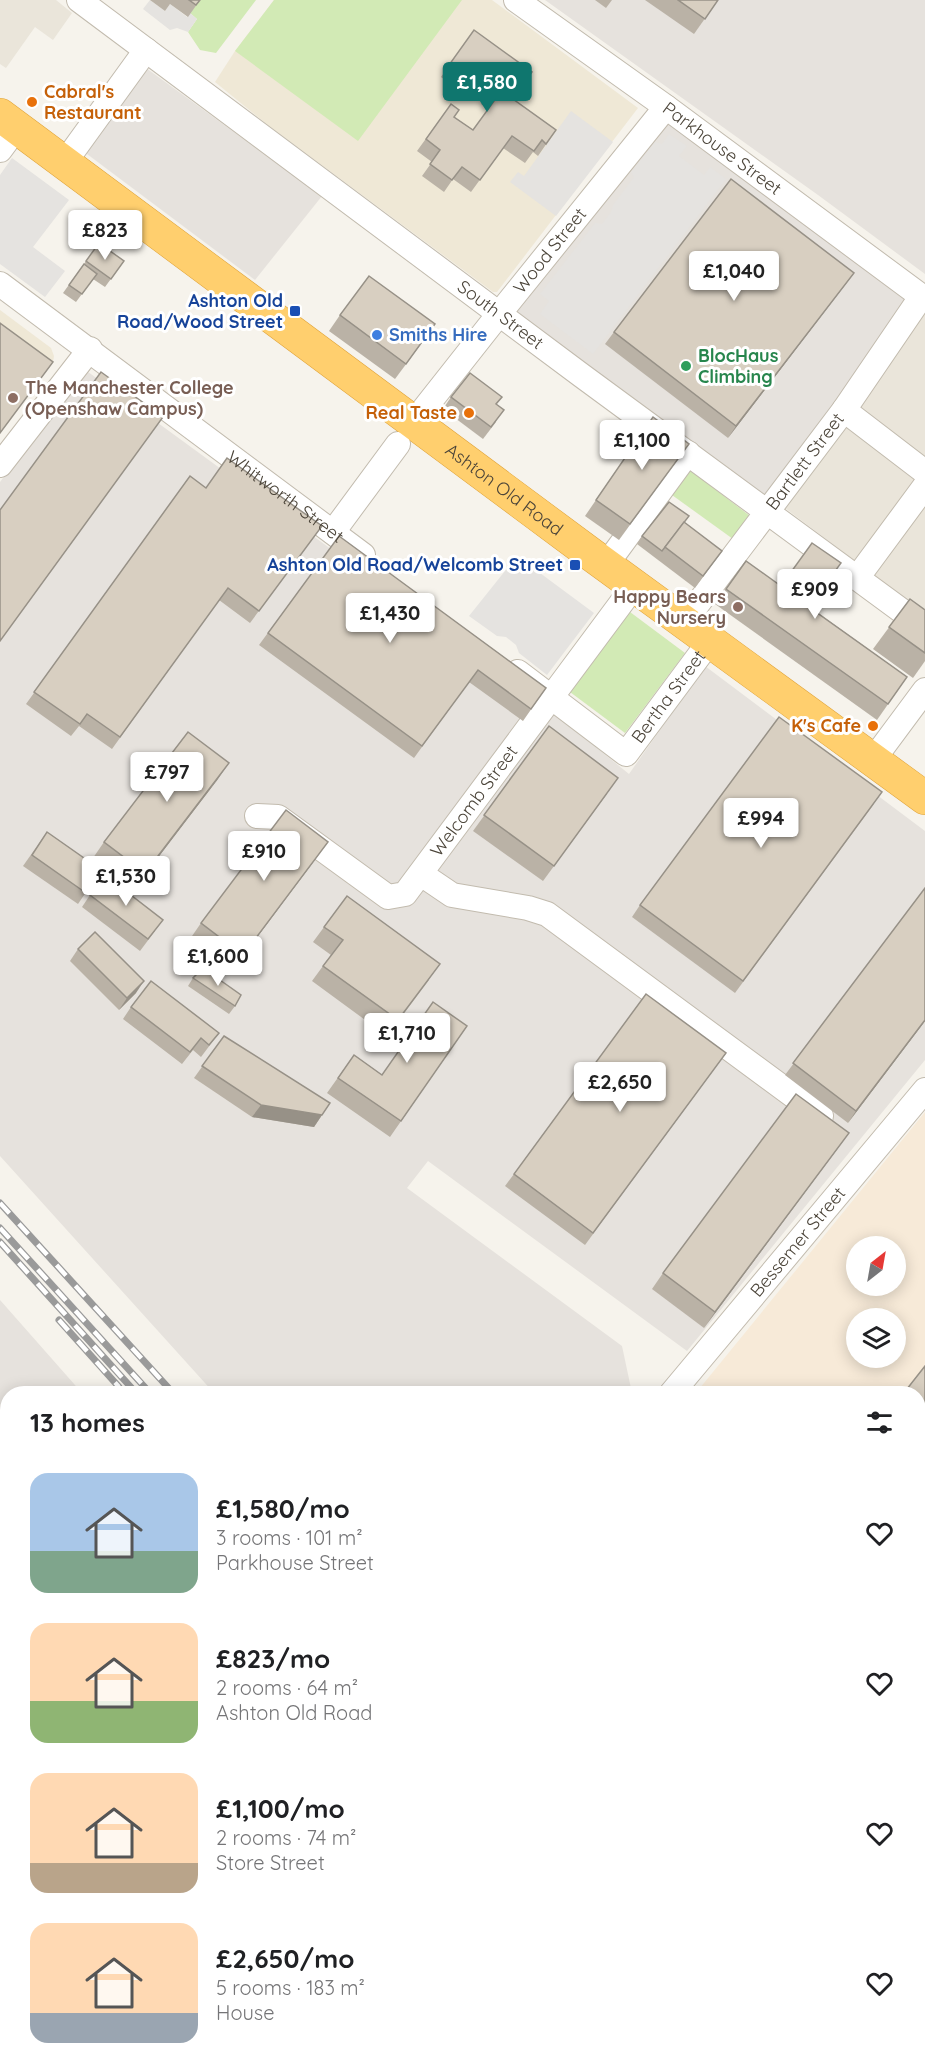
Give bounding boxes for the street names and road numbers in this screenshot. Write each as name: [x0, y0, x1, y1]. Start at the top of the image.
street label: Parkhouse Street: [658, 97, 786, 200]
street label: Wood Street: [508, 203, 591, 298]
street label: South Street: [453, 275, 548, 354]
street label: Bartlett Street: [761, 408, 849, 515]
street label: Ashton Old Road: [441, 438, 568, 540]
street label: Whitworth Street: [223, 445, 349, 548]
street label: Bertha Street: [626, 645, 710, 747]
street label: Welcomb Street: [425, 741, 523, 861]
street label: Bessemer Street: [745, 1182, 850, 1302]

